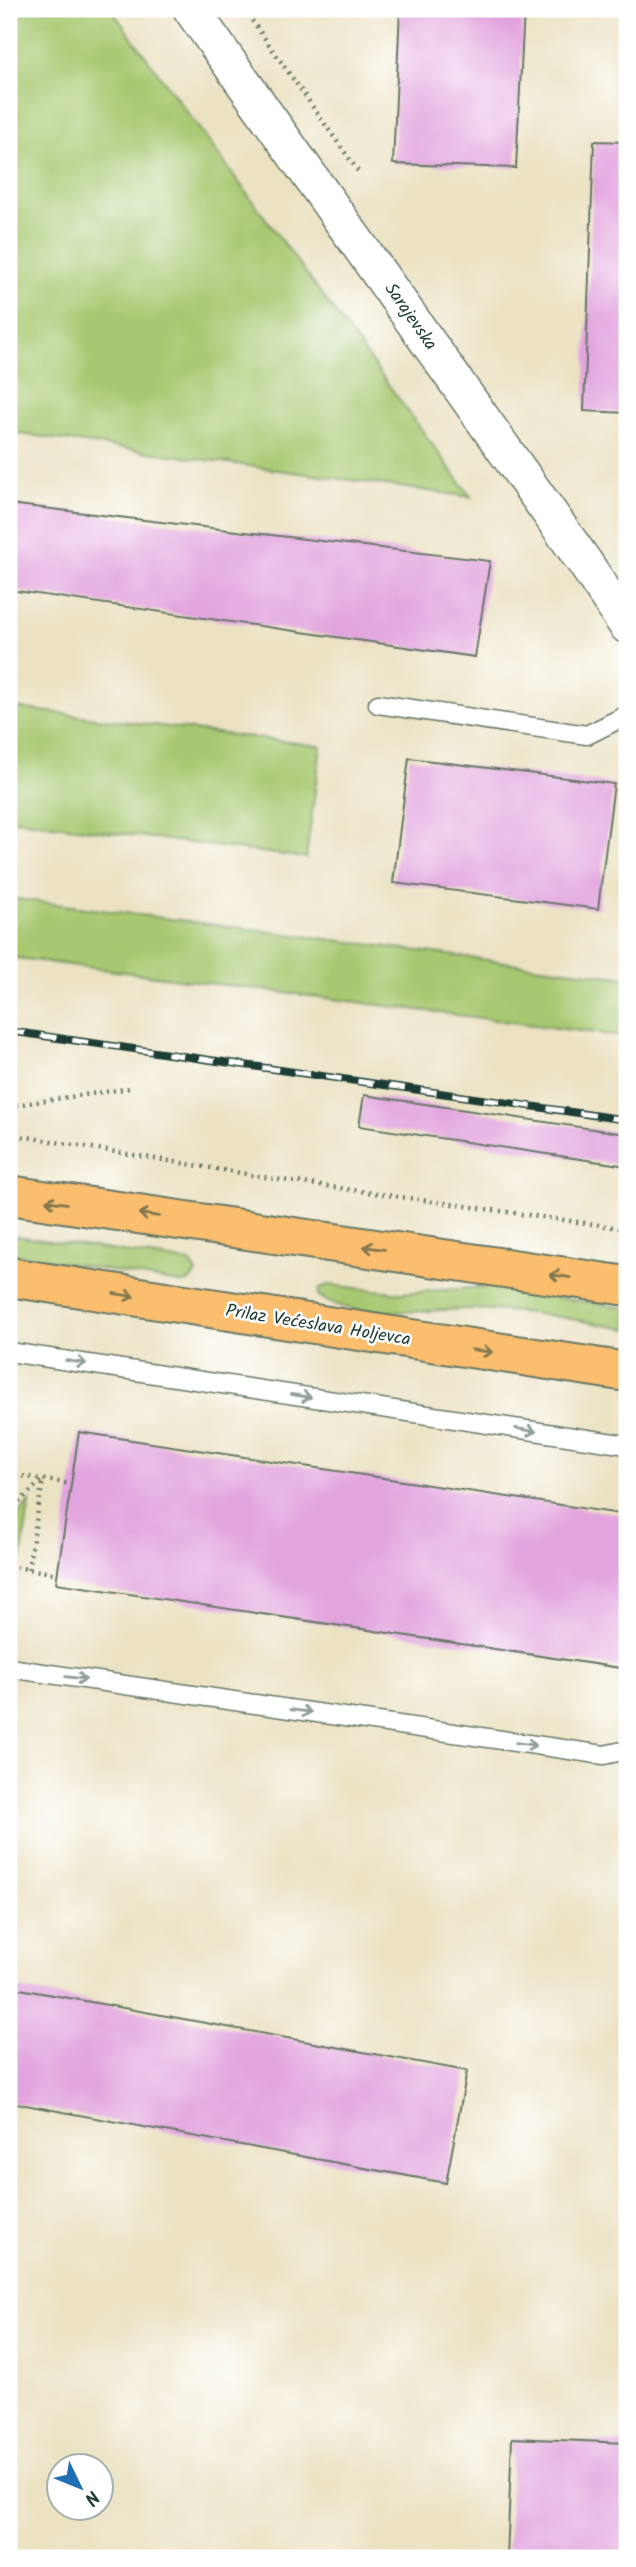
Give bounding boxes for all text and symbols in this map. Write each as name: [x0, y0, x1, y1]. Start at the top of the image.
street label: Sarajevska: [376, 277, 444, 357]
one-way arrow: [45, 1195, 68, 1208]
one-way arrow: [138, 1209, 161, 1222]
one-way arrow: [363, 1241, 386, 1254]
one-way arrow: [549, 1269, 572, 1282]
one-way arrow: [113, 1289, 135, 1302]
street label: Prilaz Većeslava Holjevca: [223, 1297, 413, 1355]
one-way arrow: [470, 1345, 492, 1358]
one-way arrow: [64, 1356, 87, 1369]
one-way arrow: [289, 1390, 312, 1403]
one-way arrow: [514, 1424, 537, 1437]
one-way arrow: [64, 1671, 87, 1684]
one-way arrow: [289, 1704, 312, 1717]
one-way arrow: [515, 1738, 537, 1751]
north arrow: [46, 2452, 116, 2522]
text: N: [76, 2483, 106, 2512]

